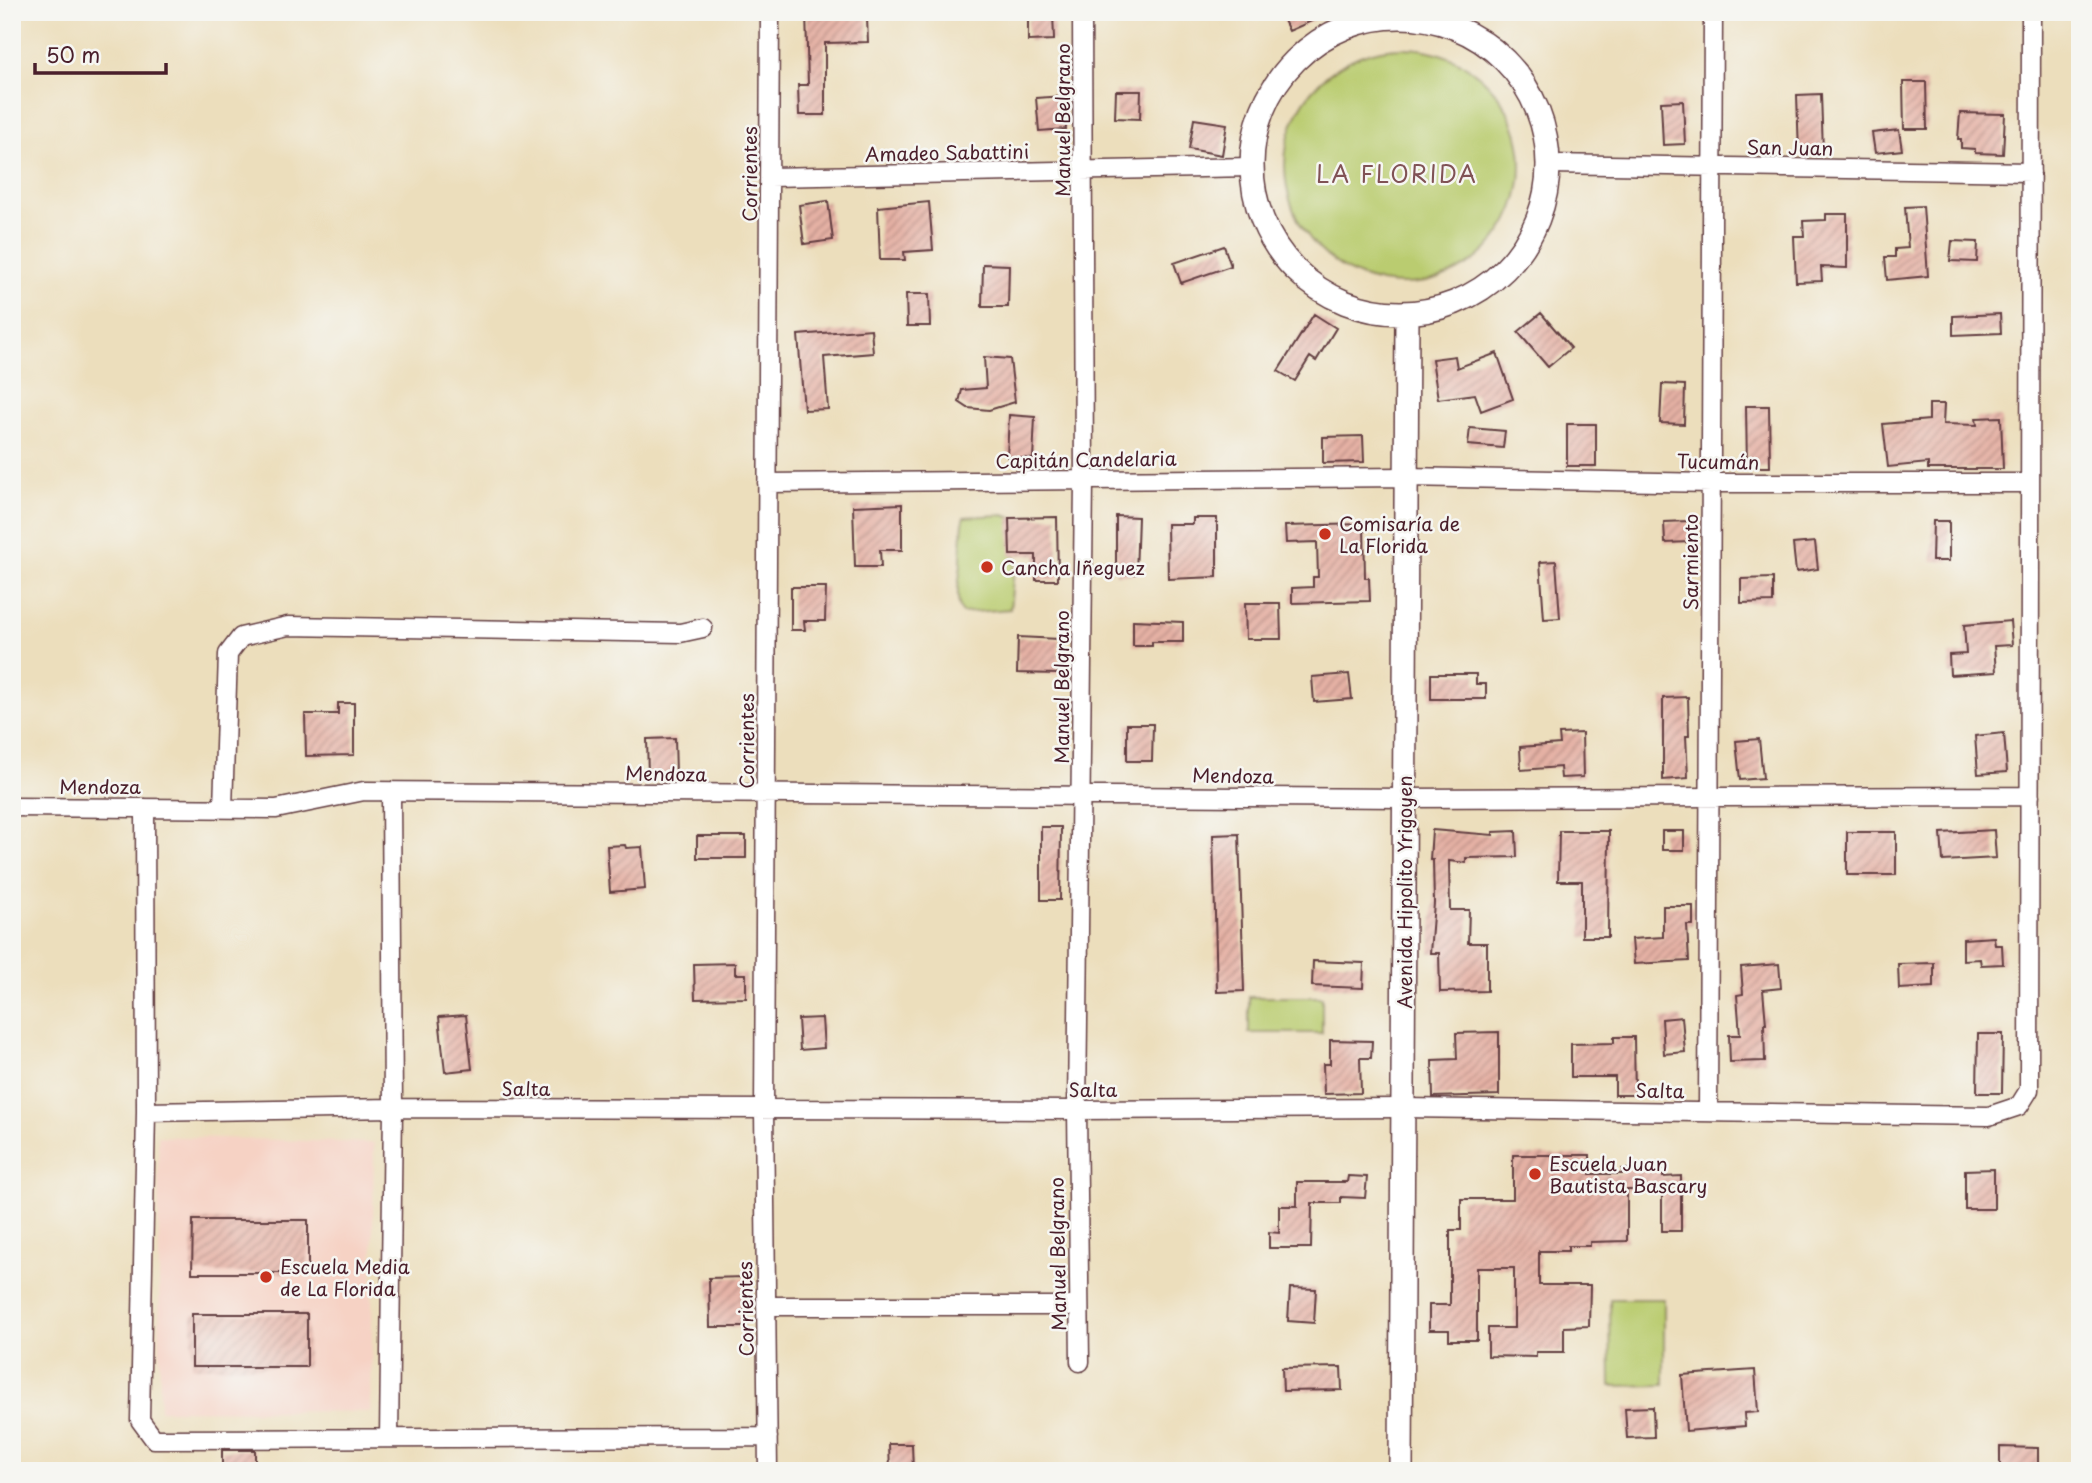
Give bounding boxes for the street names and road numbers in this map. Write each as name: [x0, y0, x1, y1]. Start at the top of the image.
street label: Manuel Belgrano: [1048, 43, 1076, 197]
street label: Corrientes: [735, 126, 763, 222]
street label: San Juan: [1746, 132, 1834, 162]
street label: Amadeo Sabattini: [865, 137, 1029, 167]
street label: Capitán Candelaria: [995, 443, 1177, 475]
street label: Tucumán: [1677, 446, 1759, 476]
street label: Sarmiento: [1676, 514, 1704, 610]
street label: Manuel Belgrano: [1047, 610, 1075, 764]
street label: Corrientes: [732, 693, 760, 789]
street label: Mendoza: [625, 758, 707, 788]
street label: Mendoza: [1192, 760, 1274, 790]
street label: Mendoza: [59, 772, 141, 800]
street label: Avenida Hipolito Yrigoyen: [1390, 775, 1418, 1009]
street label: Salta: [502, 1074, 551, 1102]
street label: Salta: [1069, 1075, 1118, 1103]
street label: Salta: [1635, 1076, 1685, 1104]
street label: Manuel Belgrano: [1042, 1177, 1072, 1331]
street label: Corrientes: [730, 1261, 760, 1357]

